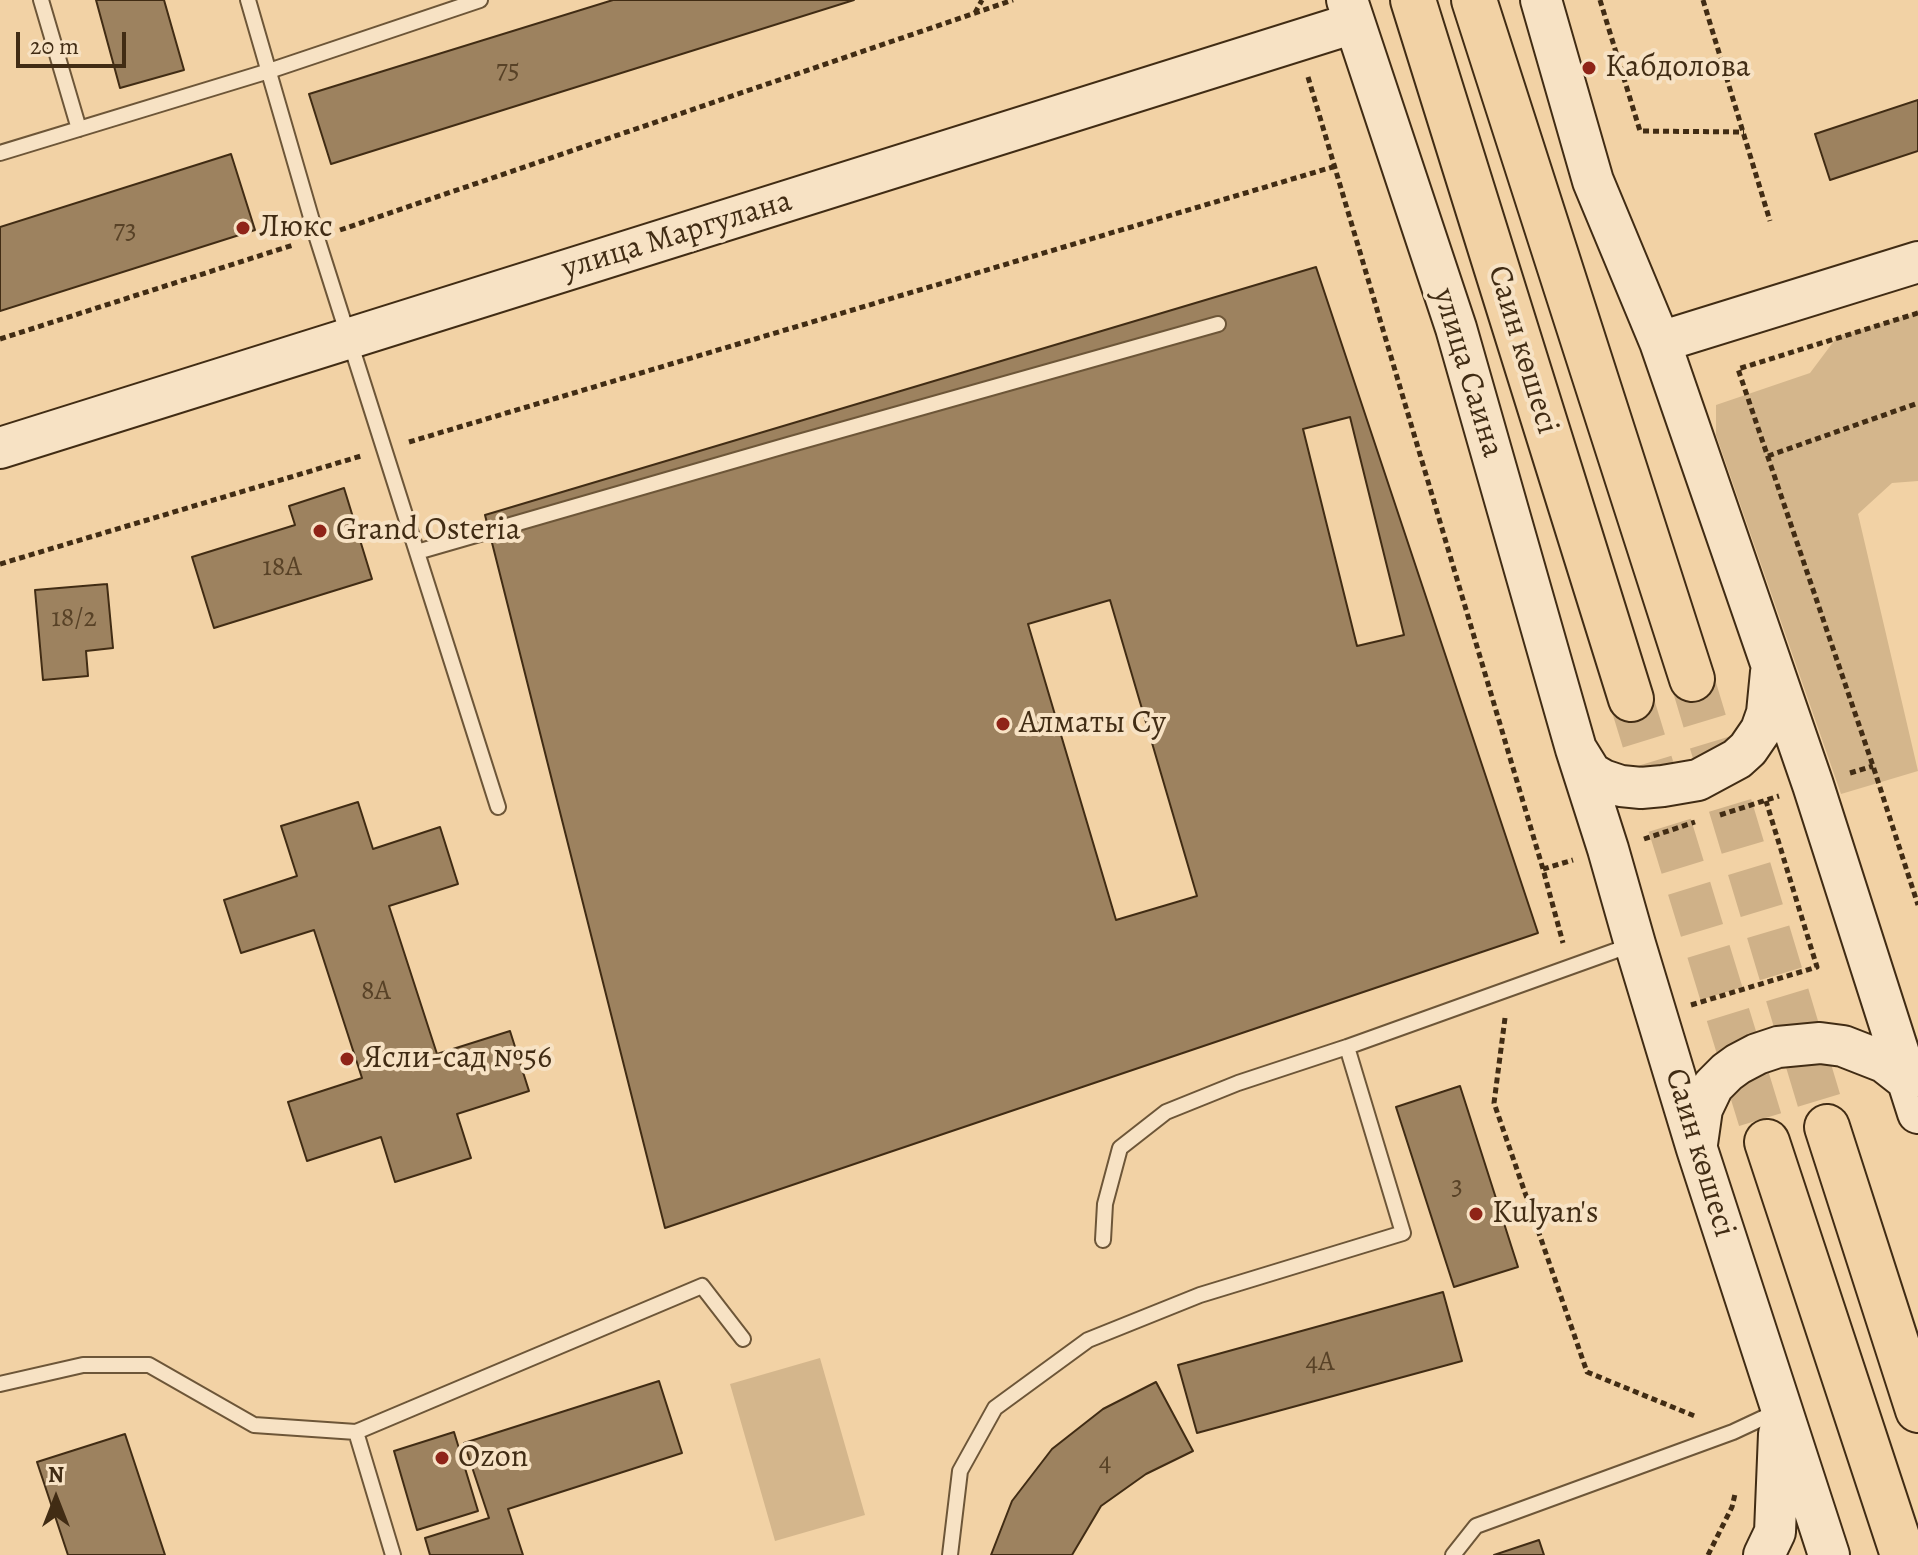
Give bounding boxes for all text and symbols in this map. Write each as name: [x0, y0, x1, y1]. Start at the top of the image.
scale bar: [20, 16, 130, 66]
text: 20 m: [30, 30, 79, 62]
place label: Кабдолова: [1605, 49, 1751, 87]
house number: 75: [496, 54, 520, 88]
marker: Кабдолова: [1580, 59, 1598, 77]
street label: улица Маргулана: [557, 183, 797, 289]
place label: Люкс: [259, 209, 333, 247]
house number: 73: [113, 214, 137, 248]
marker: Люкс: [234, 219, 252, 237]
street label: Саин көшесі: [1478, 261, 1566, 439]
street label: улица Саина: [1423, 284, 1511, 462]
place label: Grand Osteria: [336, 512, 521, 550]
marker: Grand Osteria: [311, 522, 329, 540]
house number: 18А: [262, 551, 302, 585]
house number: 18/2: [51, 602, 97, 636]
place label: Алматы Су: [1019, 705, 1166, 743]
marker: Алматы Су: [994, 715, 1012, 733]
house number: 8А: [361, 975, 391, 1009]
place label: Ясли-сад №56: [363, 1040, 552, 1078]
marker: Ясли-сад №56: [338, 1050, 356, 1068]
street label: Саин көшесі: [1655, 1064, 1743, 1242]
house number: 3: [1451, 1170, 1463, 1204]
place label: Kulyan's: [1492, 1195, 1599, 1233]
marker: Kulyan's: [1467, 1205, 1485, 1223]
house number: 4А: [1305, 1346, 1335, 1380]
place label: Ozon: [458, 1439, 528, 1477]
house number: 4: [1099, 1446, 1111, 1480]
marker: Ozon: [433, 1449, 451, 1467]
north arrow: [16, 1459, 96, 1539]
text: N: [48, 1460, 64, 1490]

